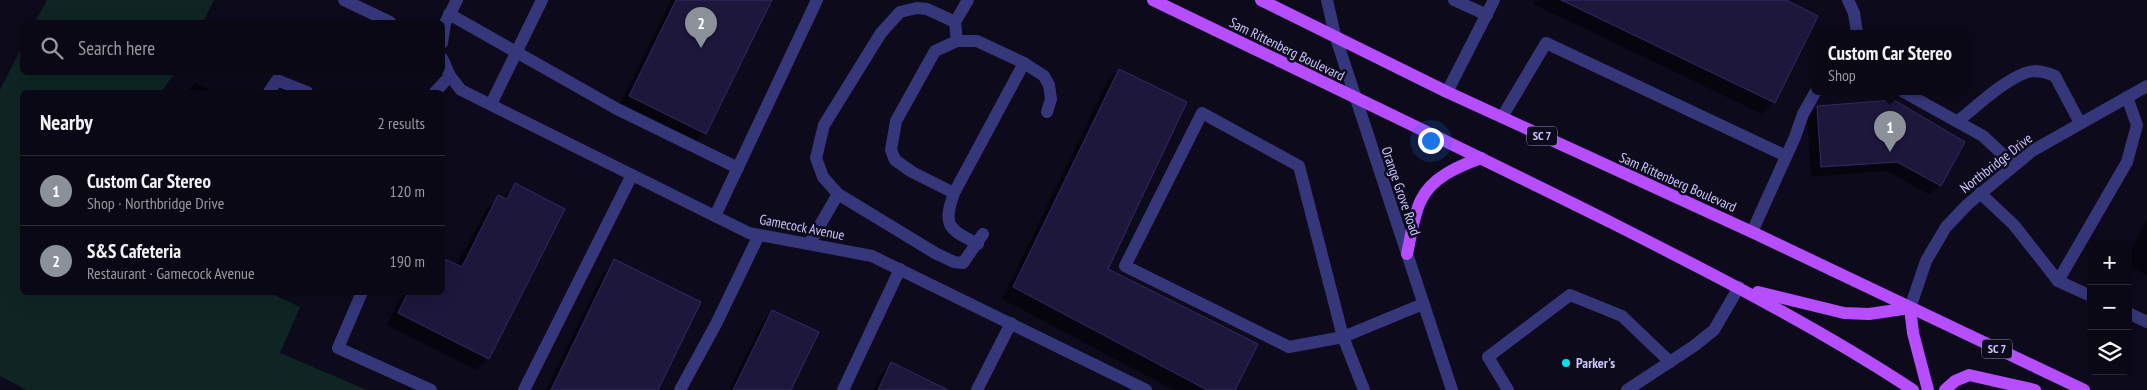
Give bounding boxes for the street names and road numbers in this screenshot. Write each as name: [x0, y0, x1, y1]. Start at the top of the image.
street label: Sam Rittenberg Boulevard: [1226, 13, 1348, 85]
road number: SC 7: [1527, 126, 1557, 146]
street label: Northbridge Drive: [1956, 129, 2036, 197]
street label: Orange Grove Road: [1377, 144, 1425, 238]
street label: Sam Rittenberg Boulevard: [1617, 148, 1739, 216]
street label: Gamecock Avenue: [758, 210, 846, 244]
road number: SC 7: [1982, 339, 2012, 358]

